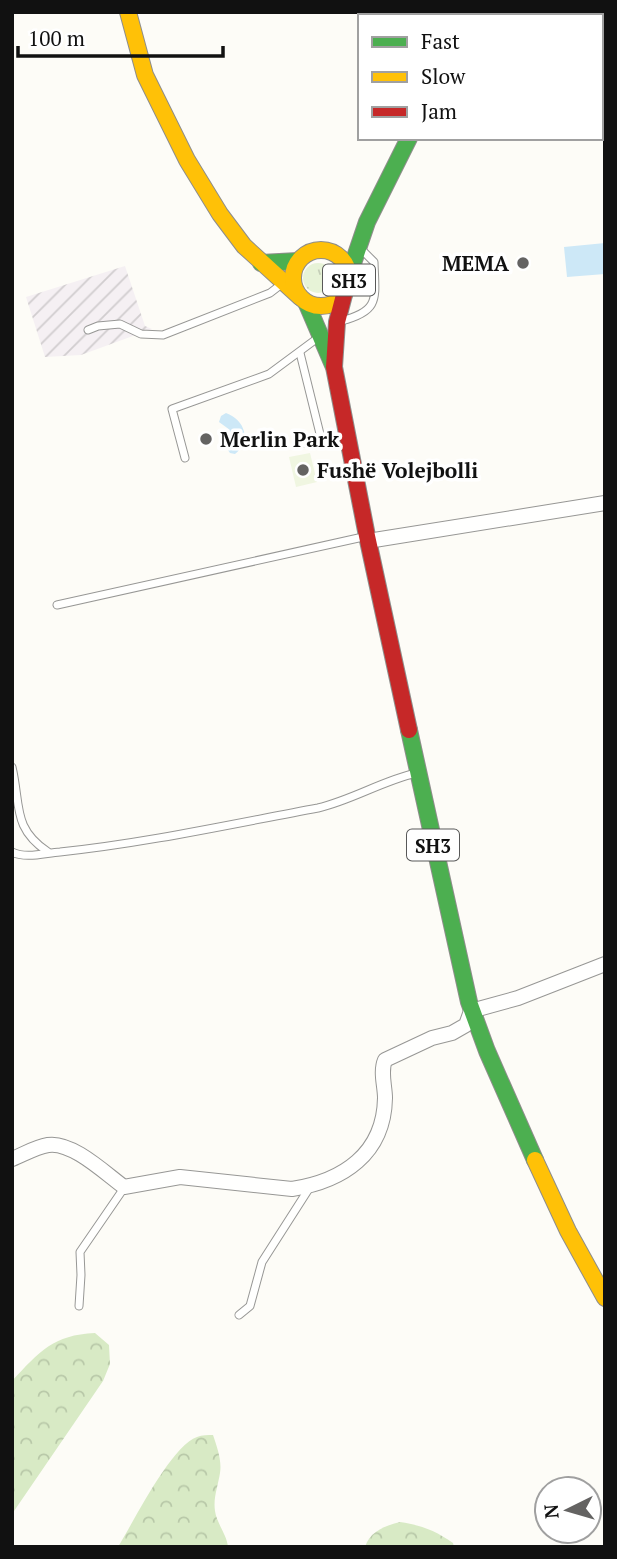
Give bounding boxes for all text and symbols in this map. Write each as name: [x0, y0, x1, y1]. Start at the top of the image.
scale bar: [18, 14, 222, 58]
legend: [358, 14, 603, 140]
text: 100 m: [28, 24, 85, 52]
text: Fast: [421, 27, 460, 55]
text: Slow: [421, 62, 466, 90]
text: Jam: [421, 97, 457, 125]
place label: MEMA: [442, 249, 510, 277]
marker: MEMA: [515, 255, 531, 271]
road number: SH3: [323, 264, 375, 296]
place label: Merlin Park: [220, 425, 340, 453]
marker: Merlin Park: [198, 431, 214, 447]
place label: Fushë Volejbolli: [317, 456, 478, 484]
marker: Fushë Volejbolli: [295, 462, 311, 478]
road number: SH3: [407, 830, 459, 860]
north arrow: [533, 1475, 603, 1545]
text: N: [537, 1503, 564, 1520]

